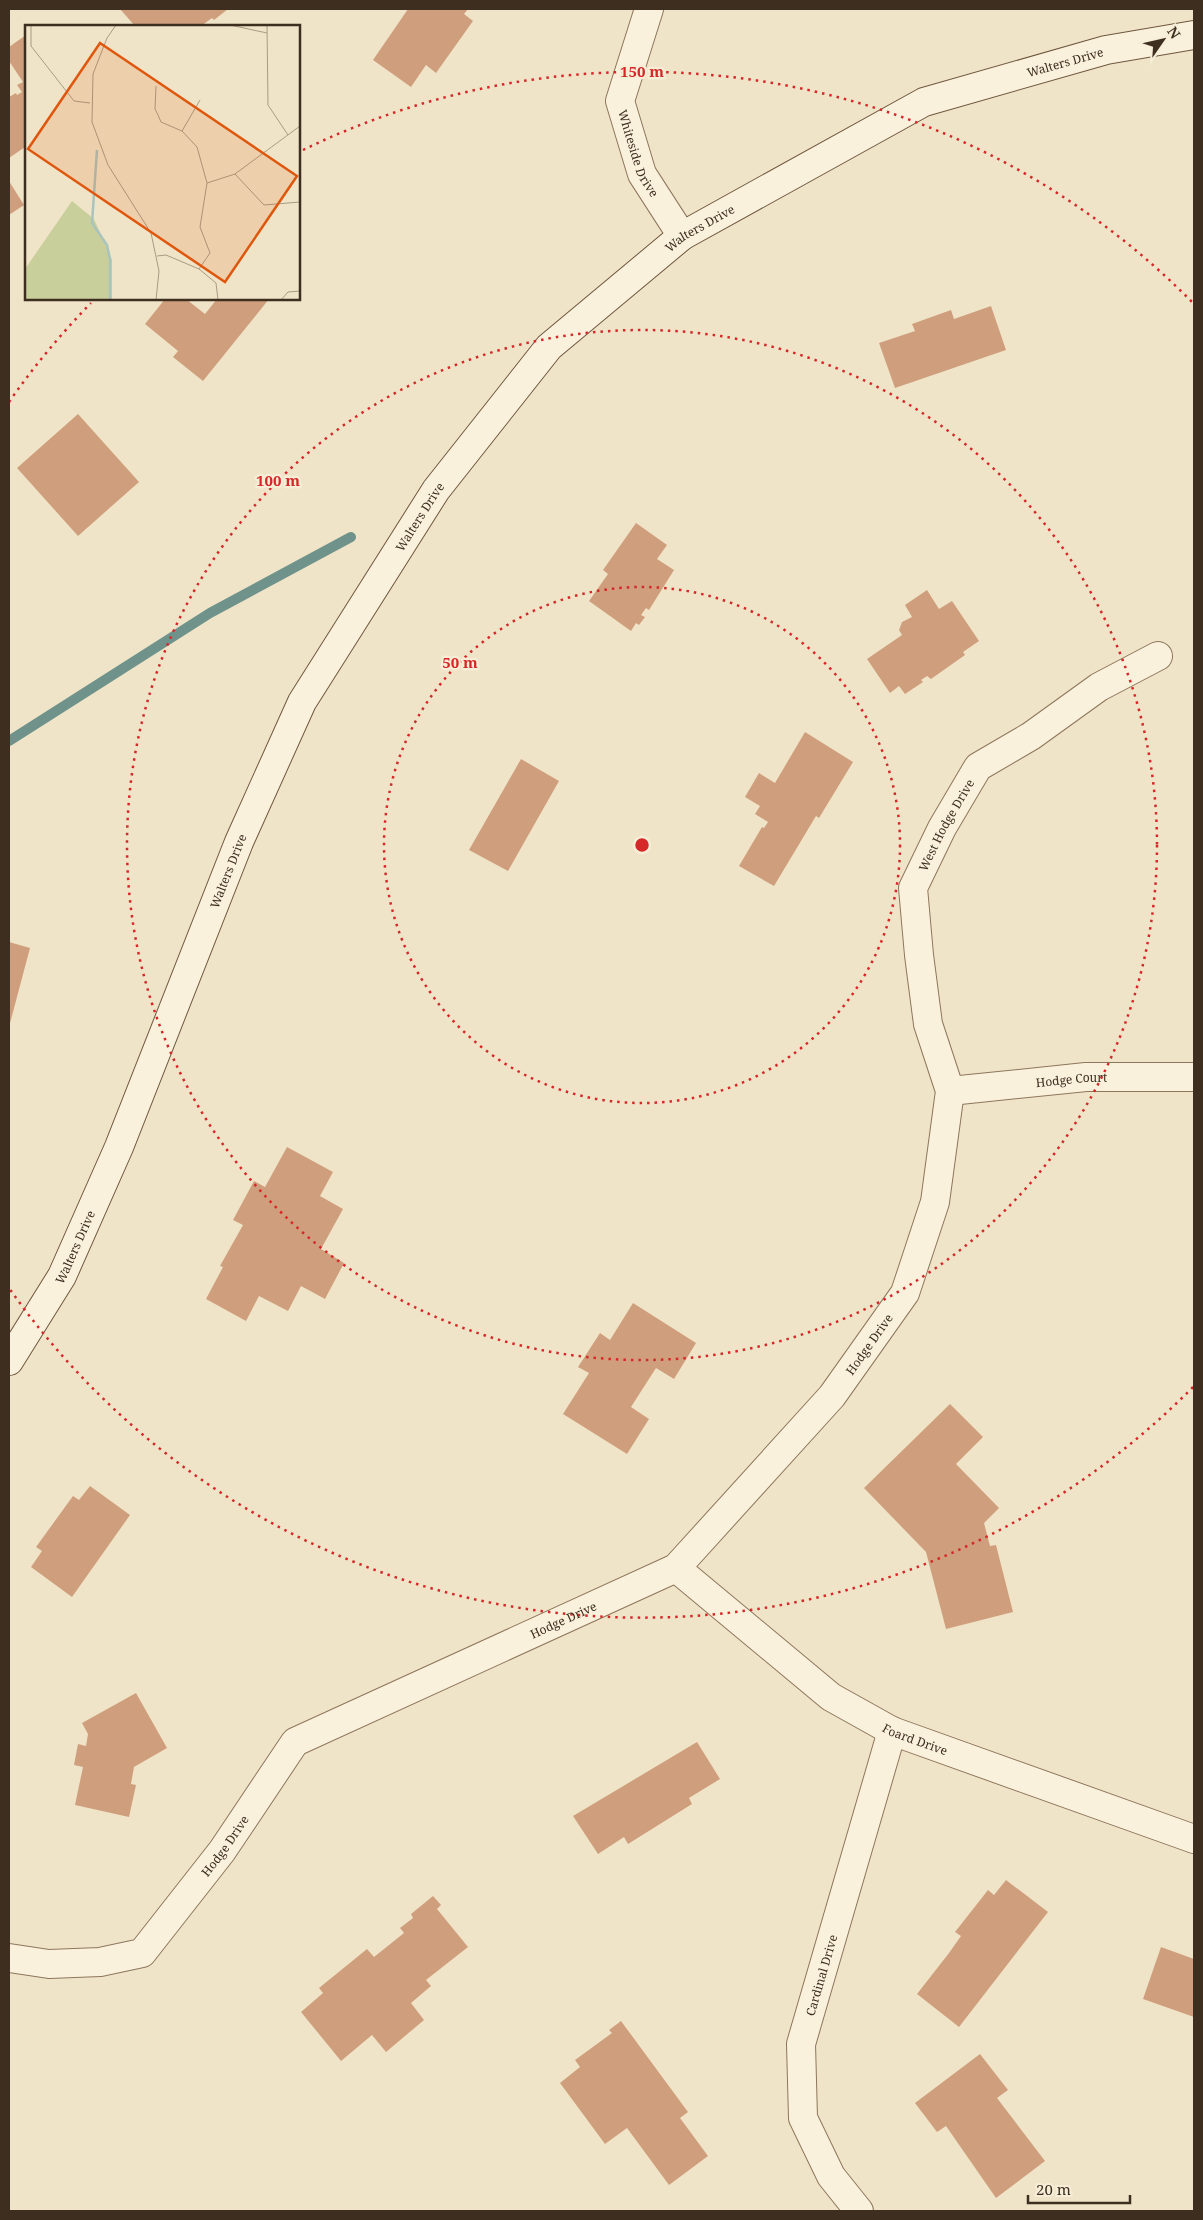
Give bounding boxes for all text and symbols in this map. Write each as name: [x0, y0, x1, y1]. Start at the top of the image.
north arrow: [1138, 15, 1188, 65]
text: N: [1163, 23, 1185, 42]
inset map: [25, 25, 300, 300]
street label: Walters Drive: [1025, 43, 1105, 81]
text: 150 m: [620, 61, 664, 81]
street label: Whiteside Drive: [615, 107, 663, 200]
street label: Walters Drive: [661, 200, 737, 255]
text: 100 m: [256, 470, 300, 490]
street label: Walters Drive: [391, 478, 448, 554]
text: 50 m: [442, 652, 478, 672]
street label: West Hodge Drive: [914, 776, 978, 874]
street label: Walters Drive: [205, 831, 250, 911]
centre of rings: [633, 836, 651, 854]
street label: Hodge Court: [1035, 1069, 1107, 1091]
street label: Walters Drive: [51, 1207, 99, 1287]
street label: Hodge Drive: [841, 1310, 896, 1378]
street label: Hodge Drive: [527, 1597, 599, 1642]
street label: Foard Drive: [880, 1719, 950, 1759]
street label: Hodge Drive: [197, 1812, 252, 1880]
street label: Cardinal Drive: [801, 1932, 841, 2018]
scale bar: [1028, 2172, 1130, 2204]
text: 20 m: [1036, 2179, 1071, 2199]

